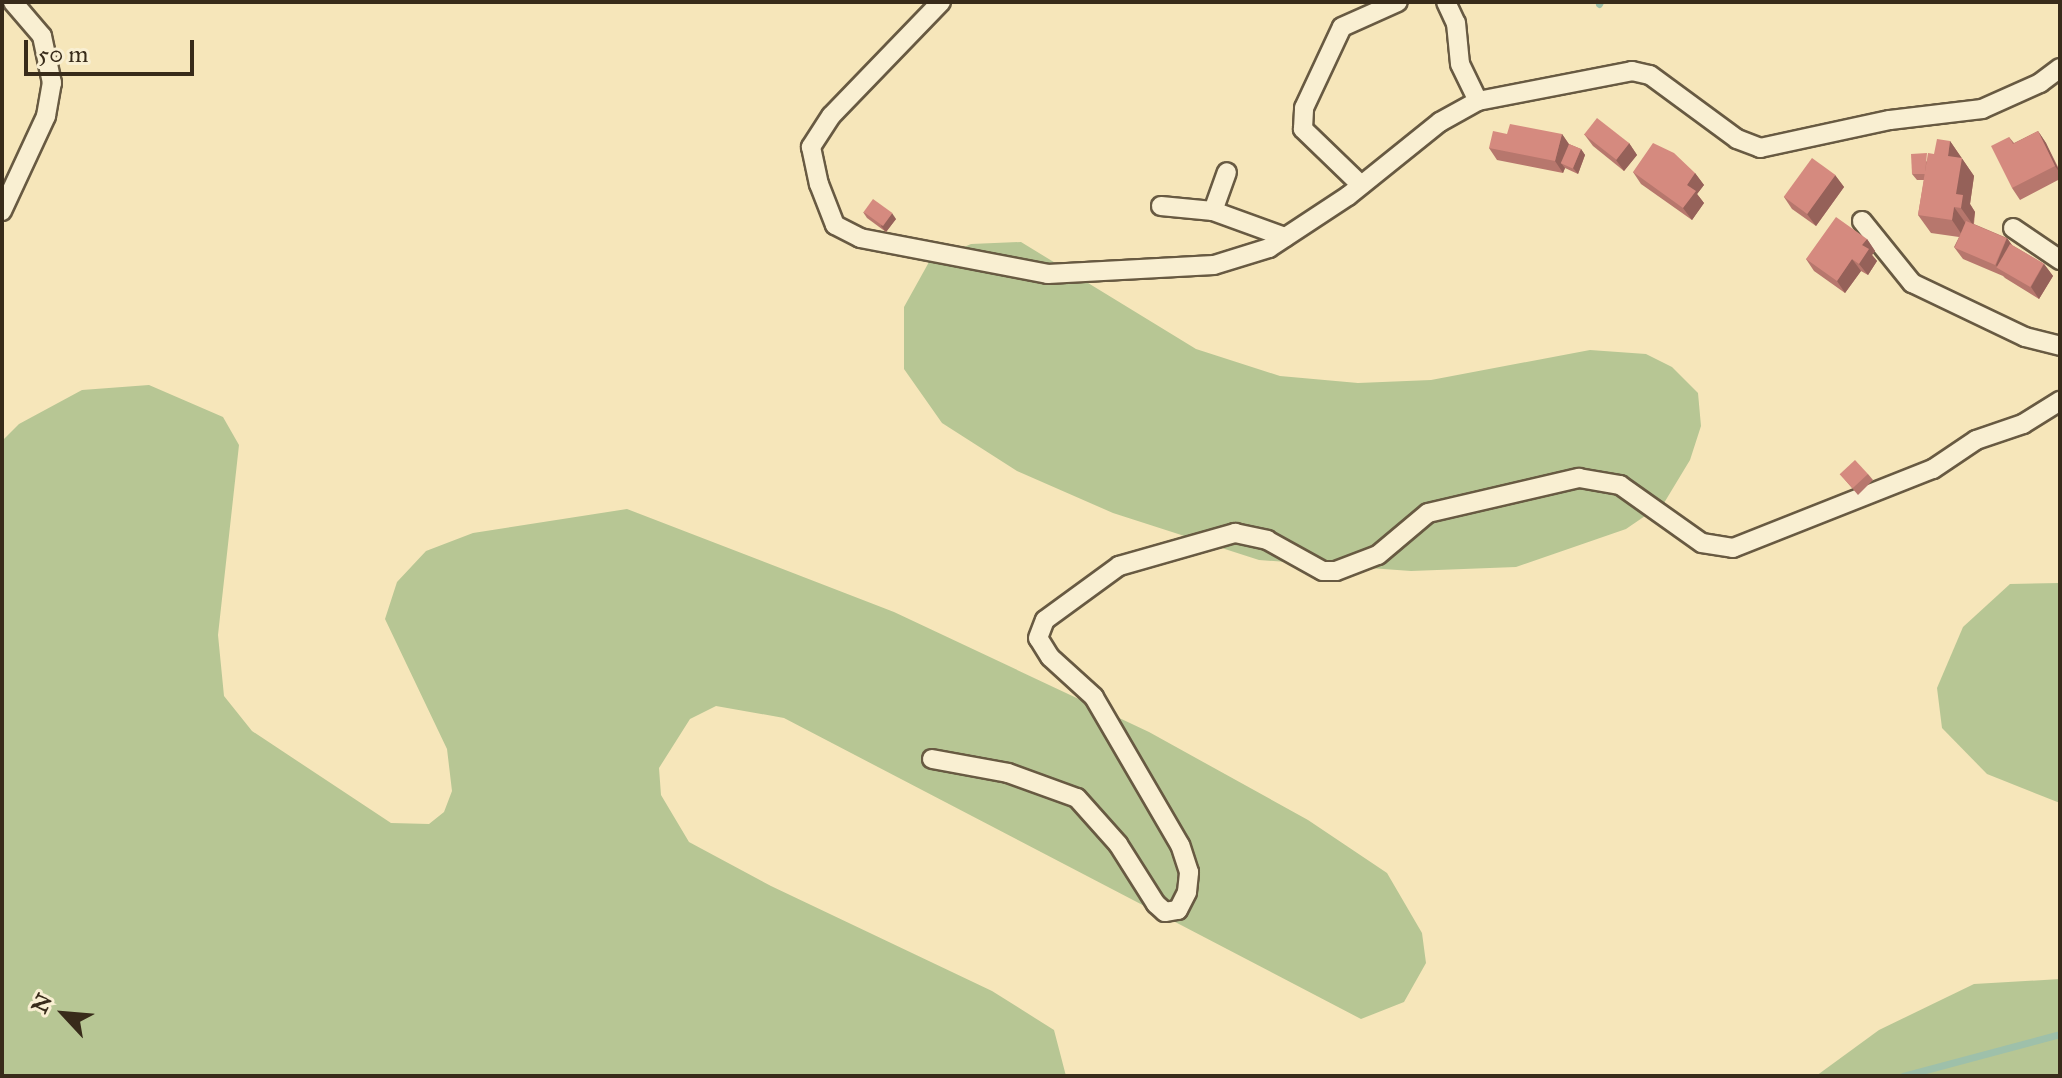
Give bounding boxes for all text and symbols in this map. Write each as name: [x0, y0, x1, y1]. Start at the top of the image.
scale bar: [28, 24, 198, 74]
text: 50 m: [38, 39, 88, 69]
north arrow: [24, 974, 104, 1054]
text: N: [26, 989, 58, 1018]

